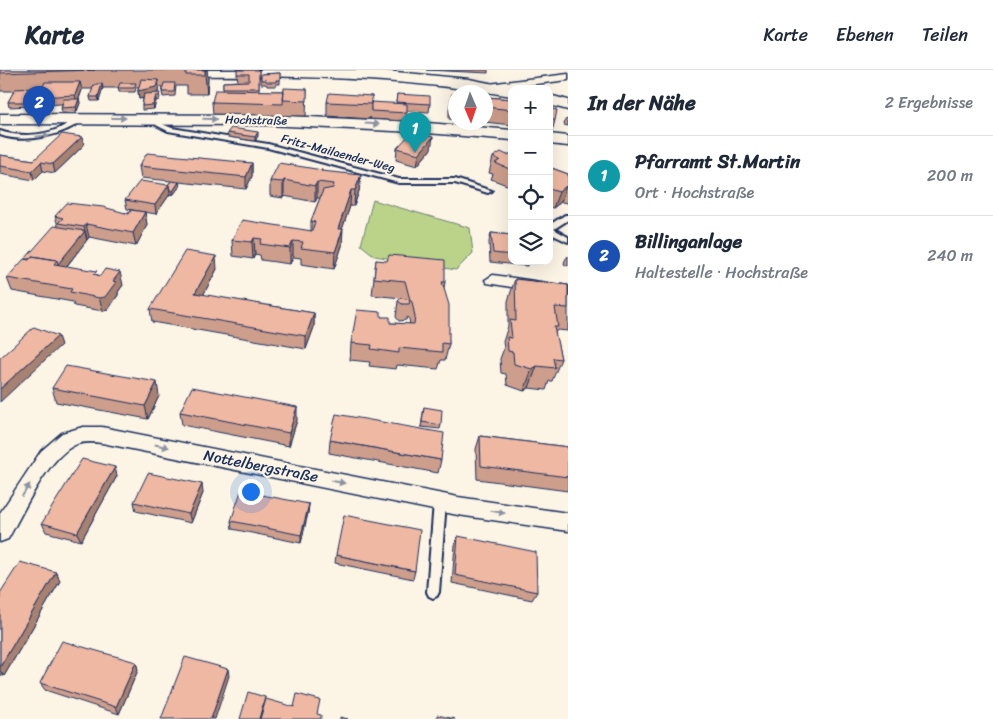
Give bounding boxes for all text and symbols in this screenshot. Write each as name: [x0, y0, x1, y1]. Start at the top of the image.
text: Karte: [25, 14, 84, 56]
text: Karte: [764, 19, 808, 51]
text: Ebenen: [836, 19, 894, 51]
text: Teilen: [922, 19, 968, 51]
text: In der Nähe: [588, 84, 696, 122]
north arrow: [448, 85, 493, 130]
map controls: [508, 85, 553, 265]
button: +: [508, 85, 553, 130]
pin: 2: [23, 86, 55, 127]
text: 2 Ergebnisse: [885, 88, 973, 117]
street label: Hochstraße: [225, 108, 287, 132]
pin: 1: [399, 112, 431, 153]
one-way arrow: [111, 114, 127, 122]
one-way arrow: [202, 115, 218, 123]
one-way arrow: [364, 121, 380, 129]
street label: Fritz-Mailaender-Weg: [279, 127, 397, 179]
button: −: [508, 130, 553, 175]
one-way arrow: [35, 132, 51, 140]
text: Pfarramt St.Martin: [635, 145, 800, 178]
text: 1: [601, 161, 607, 190]
text: 200 m: [927, 161, 973, 190]
button: locate: [508, 175, 553, 220]
text: Ort · Hochstraße: [635, 178, 754, 207]
button: layers: [508, 220, 553, 265]
text: Billinganlage: [635, 225, 742, 258]
text: 2: [599, 241, 609, 270]
text: 240 m: [927, 241, 973, 270]
text: Haltestelle · Hochstraße: [635, 258, 808, 287]
street label: Nottelbergstraße: [202, 442, 321, 490]
one-way arrow: [154, 443, 170, 451]
one-way arrow: [331, 478, 347, 486]
your location: [238, 479, 264, 505]
one-way arrow: [21, 484, 31, 497]
one-way arrow: [490, 508, 506, 516]

